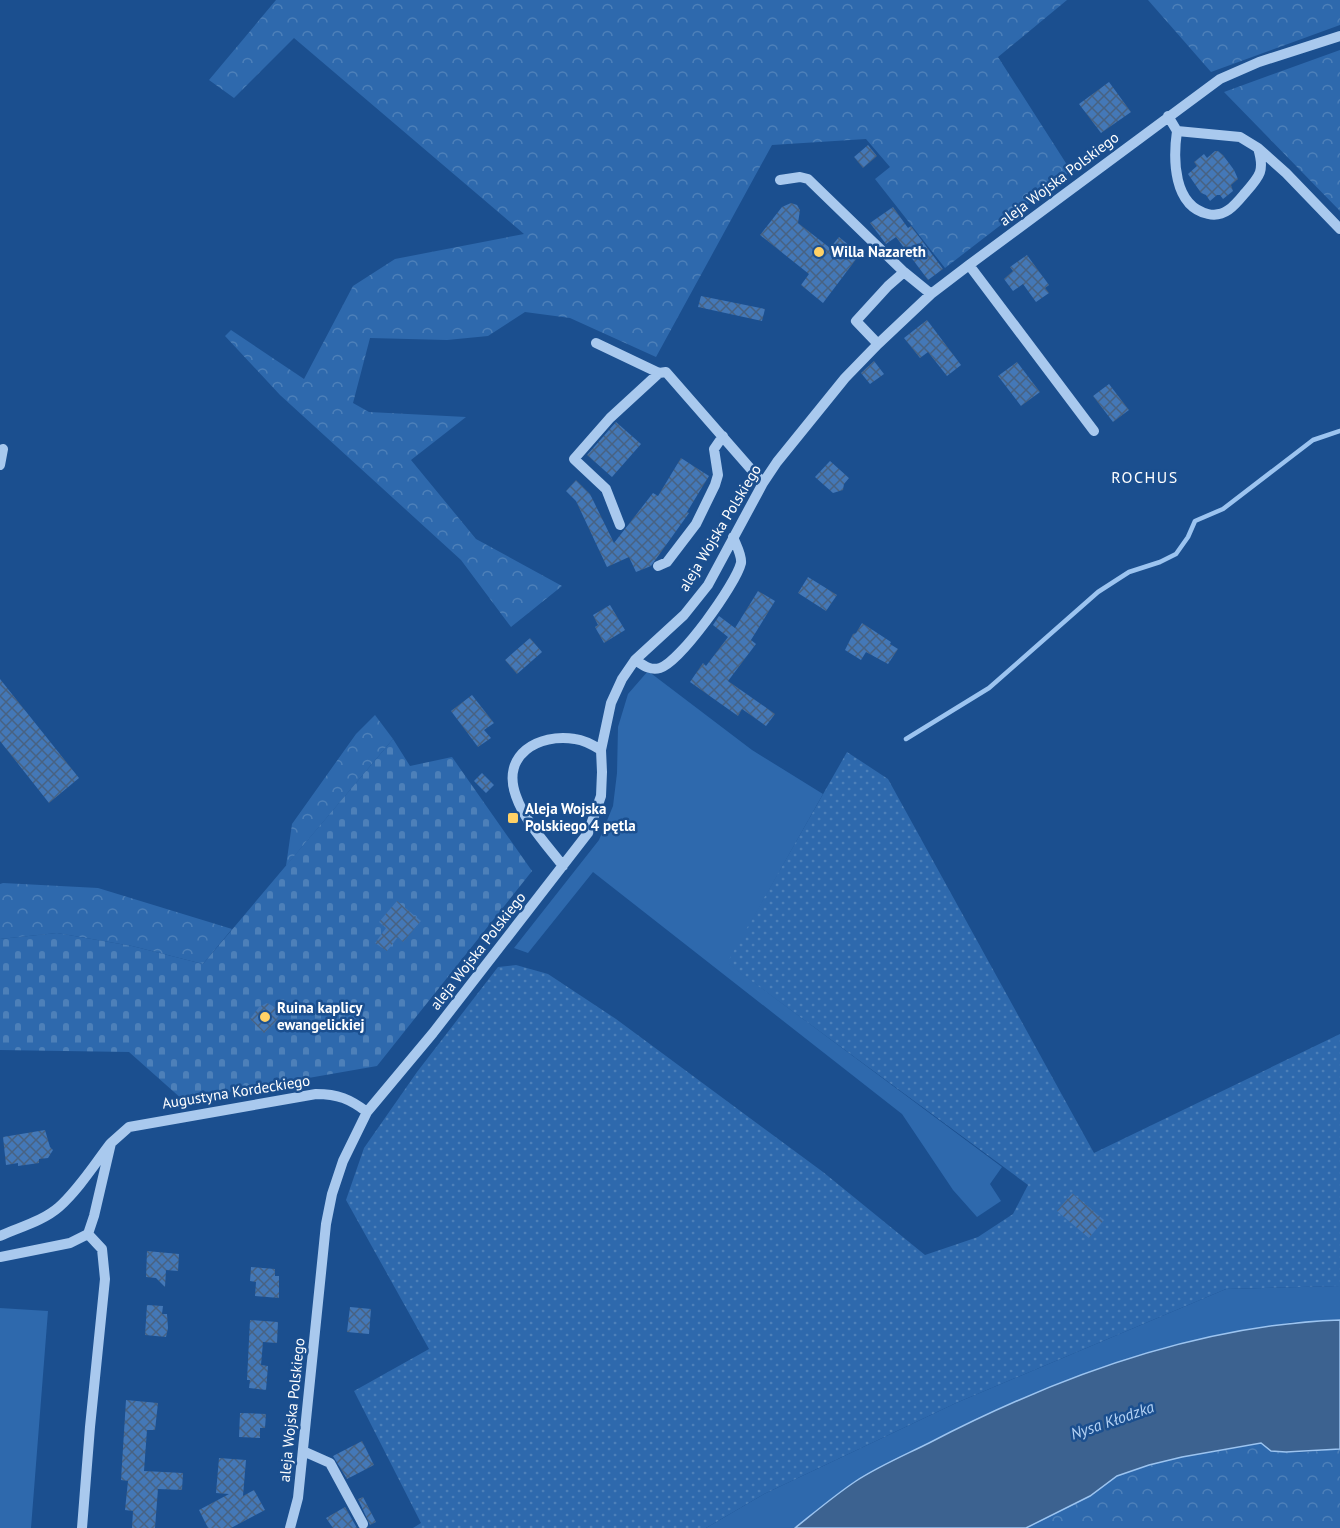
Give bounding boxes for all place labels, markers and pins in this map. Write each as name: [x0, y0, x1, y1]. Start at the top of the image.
place label: Willa Nazareth: [831, 242, 926, 261]
marker: Willa Nazareth: [812, 245, 826, 259]
place label: Aleja Wojska Polskiego 4 pętla: [525, 799, 636, 835]
marker: Aleja Wojska Polskiego 4 pętla: [506, 811, 520, 825]
place label: Ruina kaplicy ewangelickiej: [277, 998, 365, 1034]
marker: Ruina kaplicy ewangelickiej: [258, 1010, 272, 1024]

